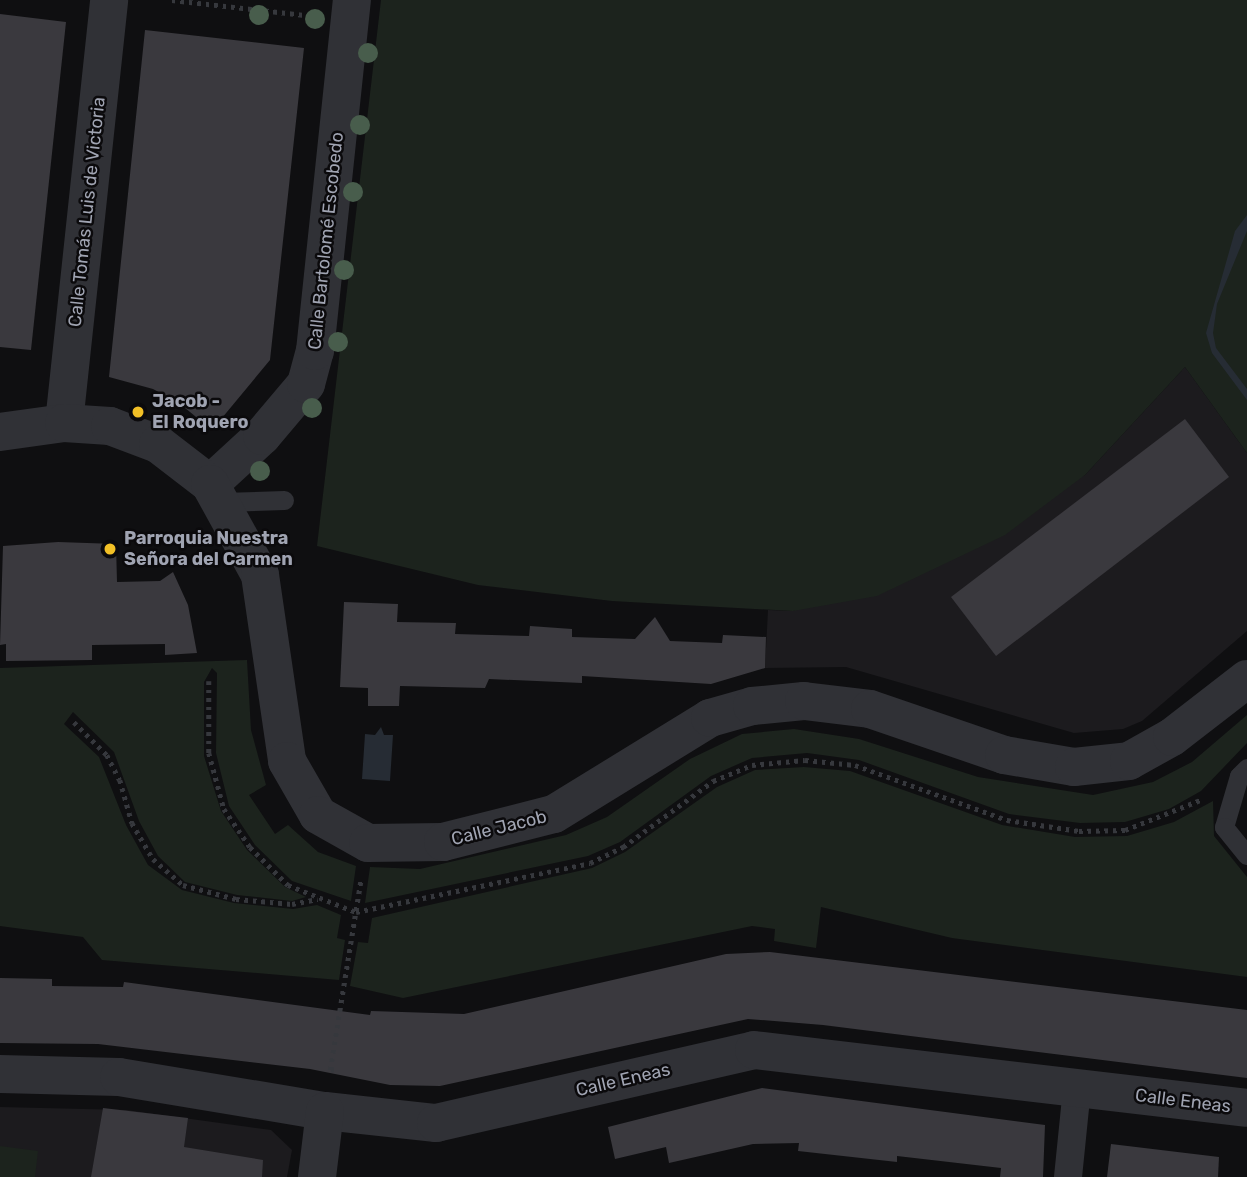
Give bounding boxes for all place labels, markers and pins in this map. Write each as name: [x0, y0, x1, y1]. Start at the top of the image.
place label: Jacob - El Roquero: [152, 391, 248, 434]
marker: Jacob - El Roquero: [130, 404, 146, 420]
place label: Parroquia Nuestra Señora del Carmen: [124, 528, 293, 570]
marker: Parroquia Nuestra Señora del Carmen: [102, 541, 118, 557]

